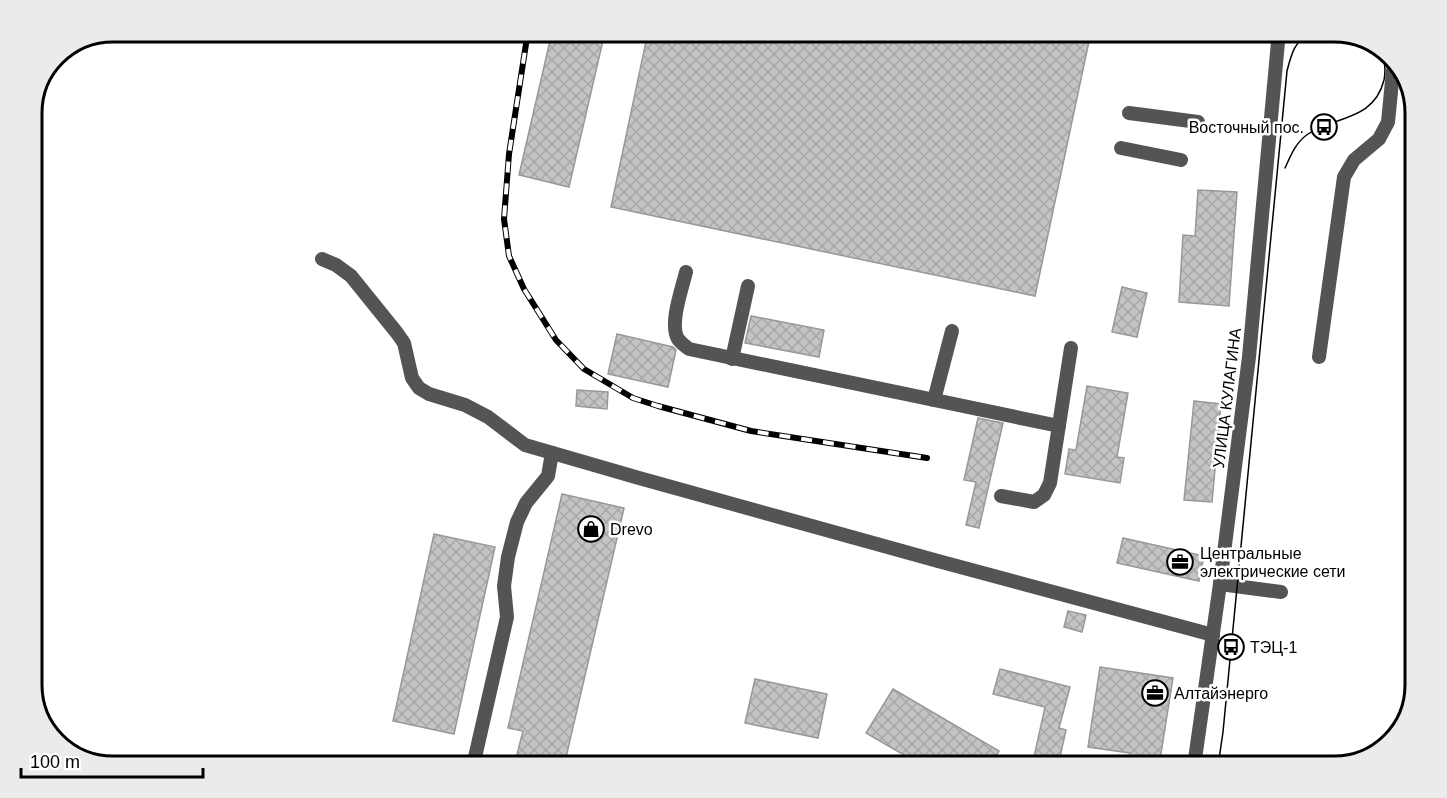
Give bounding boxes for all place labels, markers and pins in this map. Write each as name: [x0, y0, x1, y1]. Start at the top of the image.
bus stop icon: Восточный пос.: [1309, 112, 1339, 142]
place label: Восточный пос.: [1189, 119, 1304, 136]
shop icon: Drevo: [576, 514, 606, 544]
place label: Drevo: [610, 521, 653, 538]
place label: Центральные электрические сети: [1200, 545, 1346, 580]
office icon: Центральные электрические сети: [1165, 547, 1195, 577]
bus stop icon: ТЭЦ-1: [1216, 632, 1246, 662]
place label: ТЭЦ-1: [1250, 639, 1297, 656]
office icon: Алтайэнерго: [1140, 678, 1170, 708]
place label: Алтайэнерго: [1174, 685, 1268, 702]

